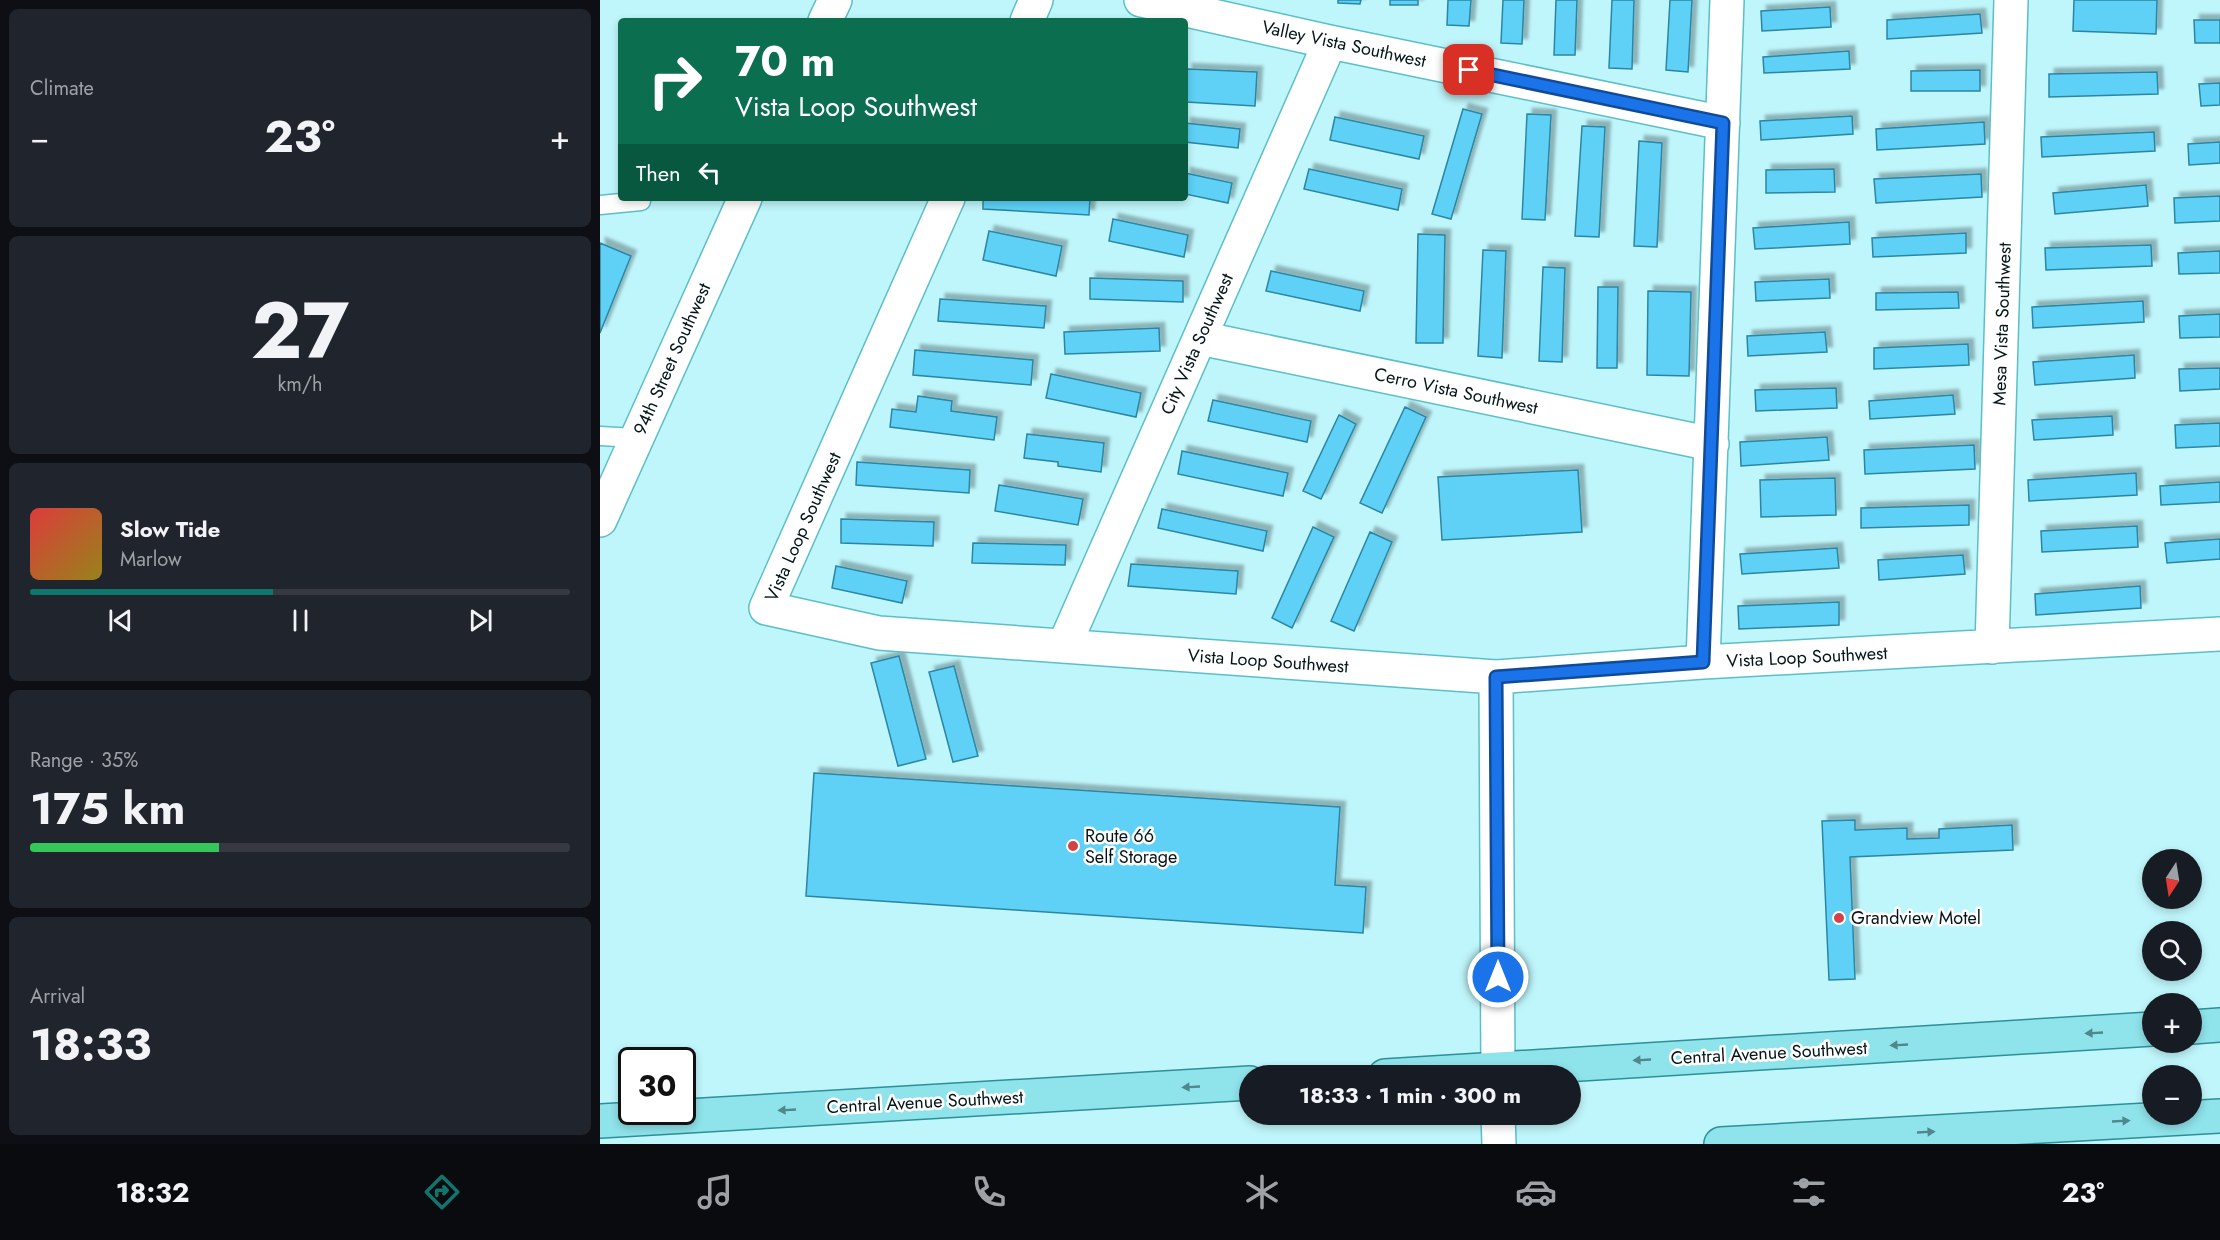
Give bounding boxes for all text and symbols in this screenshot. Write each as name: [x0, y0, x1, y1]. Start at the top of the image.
street label: Valley Vista Southwest: [1260, 14, 1429, 74]
text: 70 m: [735, 31, 835, 92]
icon: right: [636, 42, 714, 120]
pin: [1443, 44, 1494, 95]
icon: arrive: [1452, 53, 1485, 86]
text: Climate: [30, 74, 94, 103]
text: Vista Loop Southwest: [735, 87, 977, 126]
text: 23°: [264, 104, 335, 169]
text: −: [30, 114, 49, 161]
text: +: [550, 114, 570, 161]
icon: left: [693, 156, 726, 189]
text: Then: [636, 157, 681, 189]
street label: Mesa Vista Southwest: [1986, 241, 2018, 406]
street label: City Vista Southwest: [1154, 268, 1240, 419]
text: 27: [251, 275, 349, 387]
street label: 94th Street Southwest: [627, 278, 718, 439]
street label: Cerro Vista Southwest: [1372, 361, 1541, 421]
text: km/h: [277, 370, 323, 399]
street label: Vista Loop Southwest: [758, 447, 848, 606]
text: Slow Tide: [120, 513, 220, 545]
text: Marlow: [120, 545, 182, 574]
icon: previous: [104, 604, 137, 637]
icon: pause: [284, 604, 317, 637]
icon: next: [464, 604, 497, 637]
street label: Vista Loop Southwest: [1726, 640, 1889, 674]
street label: Vista Loop Southwest: [1187, 642, 1350, 680]
text: Range · 35%: [30, 746, 138, 775]
text: 175 km: [30, 776, 185, 841]
place label: Route 66 Self Storage: [1085, 823, 1177, 870]
marker: Route 66 Self Storage: [1066, 839, 1080, 853]
north arrow: [2142, 849, 2202, 909]
map controls: [2142, 849, 2202, 1125]
place label: Grandview Motel: [1851, 905, 1981, 931]
marker: Grandview Motel: [1832, 911, 1846, 925]
button: search: [2142, 921, 2202, 981]
position arrow: [1466, 945, 1530, 1009]
text: Arrival: [30, 982, 85, 1011]
button: +: [2142, 993, 2202, 1053]
text: 18:33: [30, 1012, 152, 1077]
one-way arrow: [2085, 1028, 2104, 1038]
street label: Central Avenue Southwest: [1670, 1035, 1869, 1071]
one-way arrow: [1890, 1040, 1909, 1049]
speed limit sign: 30: [618, 1047, 696, 1125]
one-way arrow: [1632, 1056, 1651, 1065]
button: −: [2142, 1065, 2202, 1125]
text: 18:33 · 1 min · 300 m: [1299, 1079, 1521, 1111]
one-way arrow: [1182, 1082, 1201, 1091]
street label: Central Avenue Southwest: [826, 1084, 1025, 1120]
one-way arrow: [777, 1105, 796, 1115]
one-way arrow: [2111, 1117, 2130, 1126]
one-way arrow: [1916, 1128, 1935, 1137]
icon: directions: [421, 1171, 463, 1213]
icon: music: [694, 1171, 736, 1213]
icon: phone: [968, 1171, 1010, 1213]
icon: climate: [1241, 1171, 1283, 1213]
icon: car: [1515, 1171, 1557, 1213]
icon: filters: [1788, 1171, 1830, 1213]
text: 18:32: [116, 1173, 190, 1212]
text: 23°: [2062, 1173, 2104, 1212]

